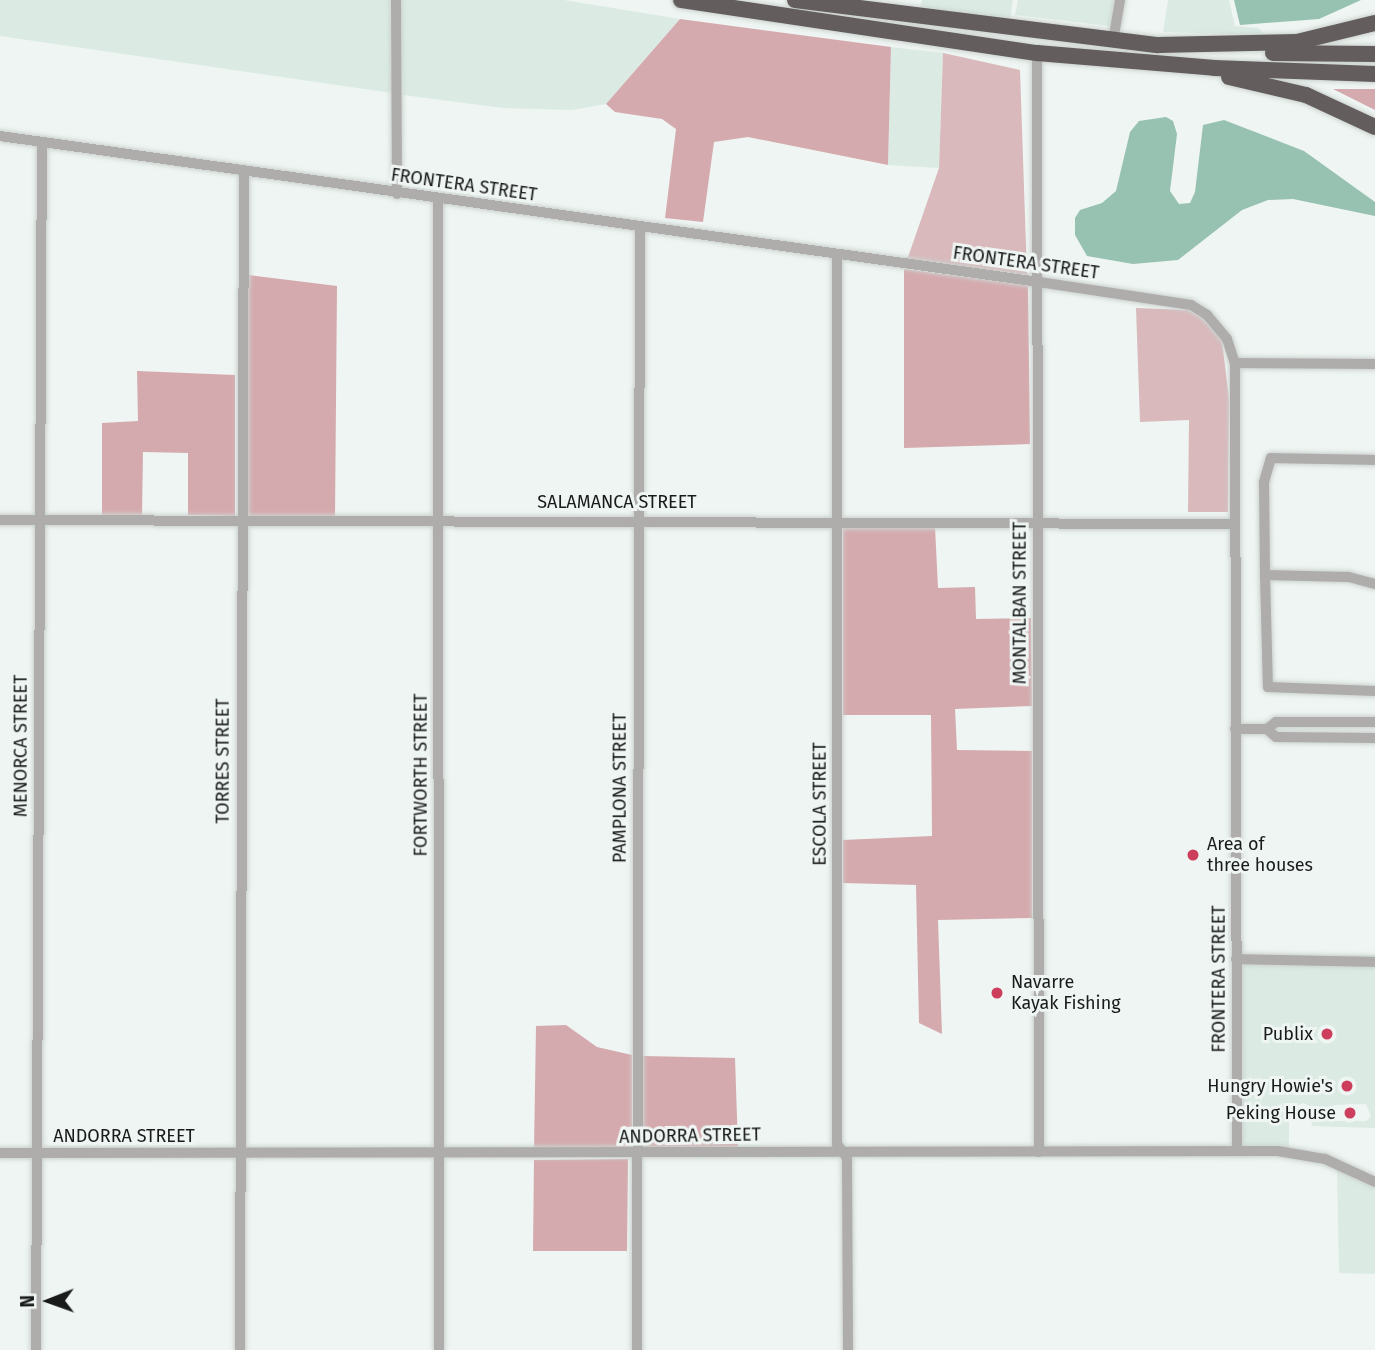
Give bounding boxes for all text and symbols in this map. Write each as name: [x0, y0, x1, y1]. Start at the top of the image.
street label: FRONTERA STREET: [390, 164, 538, 206]
street label: FRONTERA STREET: [952, 242, 1100, 284]
street label: SALAMANCA STREET: [537, 491, 697, 513]
street label: MONTALBAN STREET: [1009, 522, 1031, 684]
street label: MENORCA STREET: [10, 675, 32, 817]
street label: FORTWORTH STREET: [410, 693, 432, 857]
street label: TORRES STREET: [212, 698, 234, 824]
street label: PAMPLONA STREET: [609, 713, 631, 863]
street label: ESCOLA STREET: [809, 742, 831, 866]
place label: Area of three houses: [1207, 834, 1313, 876]
marker: Area of three houses: [1185, 847, 1201, 863]
street label: FRONTERA STREET: [1208, 905, 1230, 1053]
place label: Navarre Kayak Fishing: [1011, 972, 1121, 1014]
marker: Navarre Kayak Fishing: [989, 985, 1005, 1001]
place label: Publix: [1263, 1023, 1313, 1045]
marker: Publix: [1319, 1026, 1335, 1042]
place label: Hungry Howie's: [1207, 1075, 1333, 1097]
marker: Hungry Howie's: [1339, 1078, 1355, 1094]
place label: Peking House: [1226, 1102, 1336, 1124]
marker: Peking House: [1342, 1105, 1358, 1121]
street label: ANDORRA STREET: [619, 1124, 761, 1148]
street label: ANDORRA STREET: [53, 1125, 195, 1147]
north arrow: [14, 1266, 84, 1336]
text: N: [16, 1295, 39, 1308]

